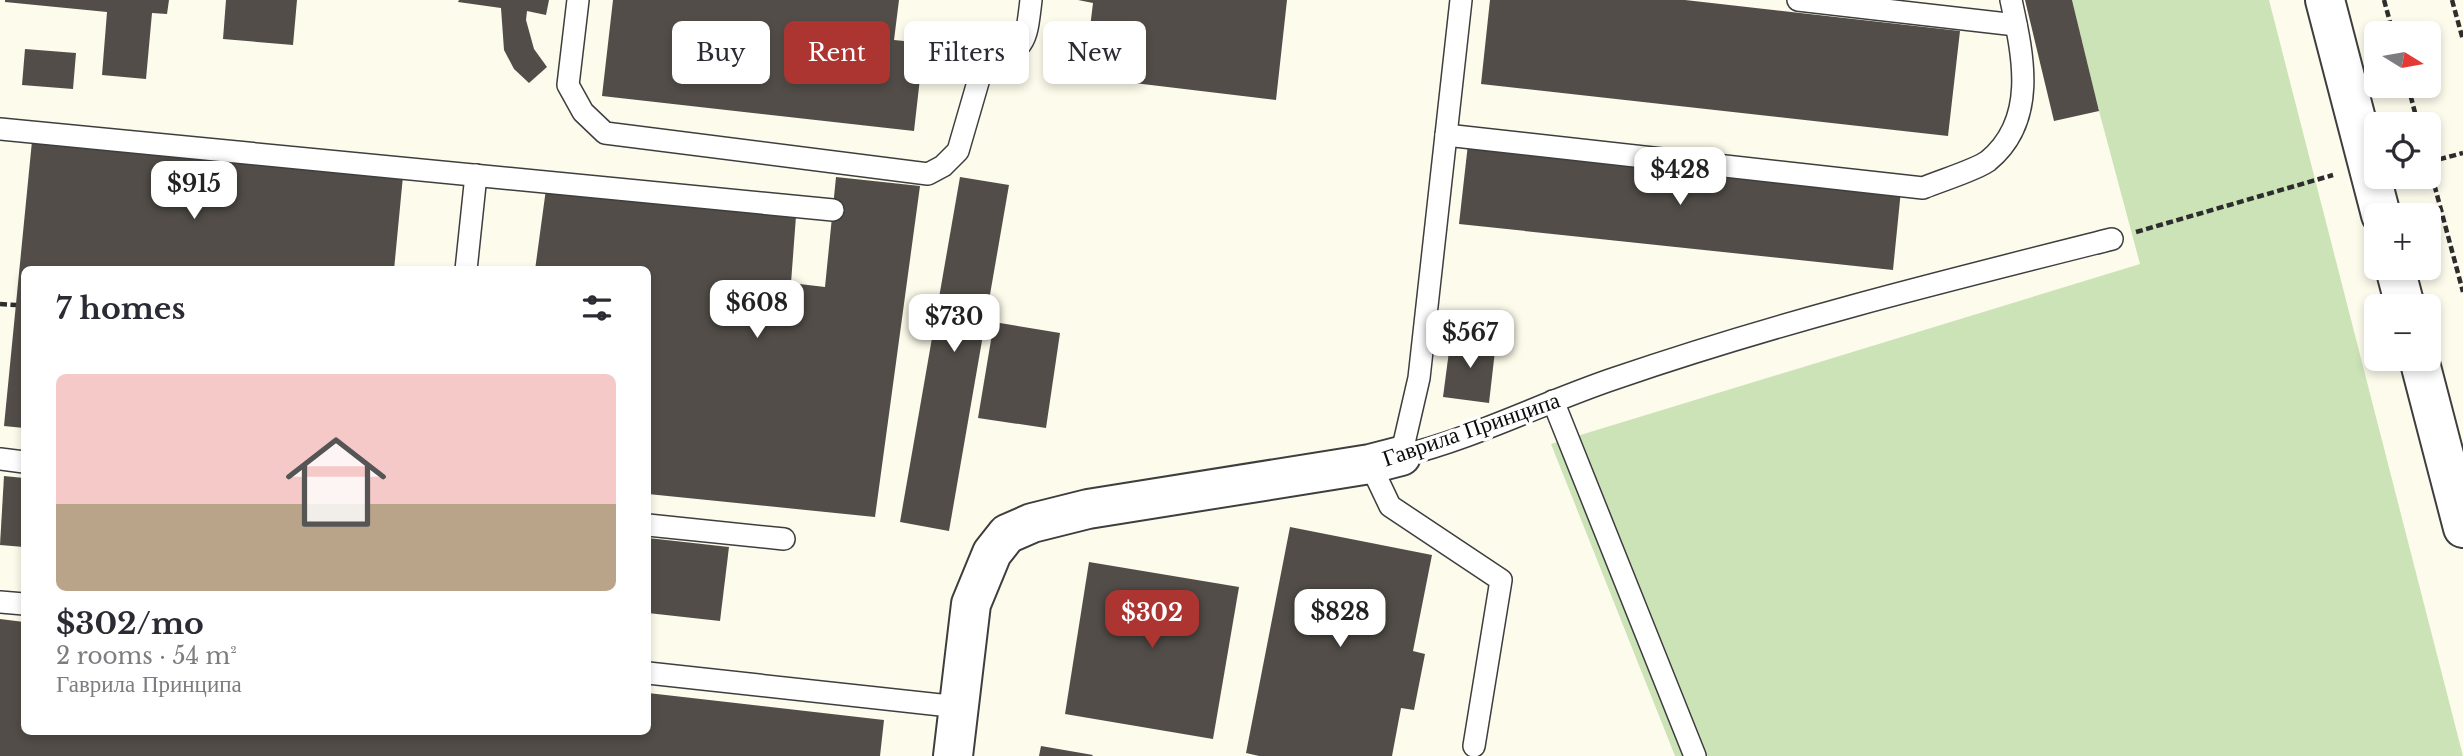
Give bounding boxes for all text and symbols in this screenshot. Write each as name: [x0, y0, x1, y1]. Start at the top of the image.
chip: Buy: [672, 21, 770, 84]
chip: Rent: [784, 21, 890, 84]
chip: Filters: [904, 21, 1029, 84]
chip: New: [1043, 21, 1146, 84]
north arrow: [2364, 21, 2441, 98]
map controls: [2364, 21, 2441, 371]
button: locate: [2364, 112, 2441, 189]
pin: $428: [1639, 148, 1721, 207]
text: $428: [1650, 156, 1710, 184]
pin: $915: [153, 162, 235, 221]
text: $915: [167, 170, 221, 198]
button: +: [2364, 203, 2441, 280]
pin: $608: [716, 280, 798, 340]
icon: filters: [578, 289, 616, 327]
text: $608: [726, 289, 788, 317]
text: 7 homes: [56, 290, 185, 327]
pin: $730: [913, 294, 995, 354]
button: −: [2364, 294, 2441, 371]
text: $730: [925, 303, 983, 331]
pin: $567: [1429, 310, 1511, 370]
text: $567: [1442, 319, 1498, 347]
street label: Гаврила Принципа: [1379, 386, 1563, 472]
icon: home: [273, 419, 399, 545]
pin: $302: [1111, 590, 1193, 650]
pin: $828: [1299, 590, 1381, 649]
text: $828: [1311, 598, 1370, 626]
text: $302: [1121, 599, 1183, 627]
text: $302/mo: [56, 605, 204, 642]
text: 2 rooms · 54 m²: [56, 642, 237, 670]
text: Гаврила Принципа: [56, 670, 242, 698]

